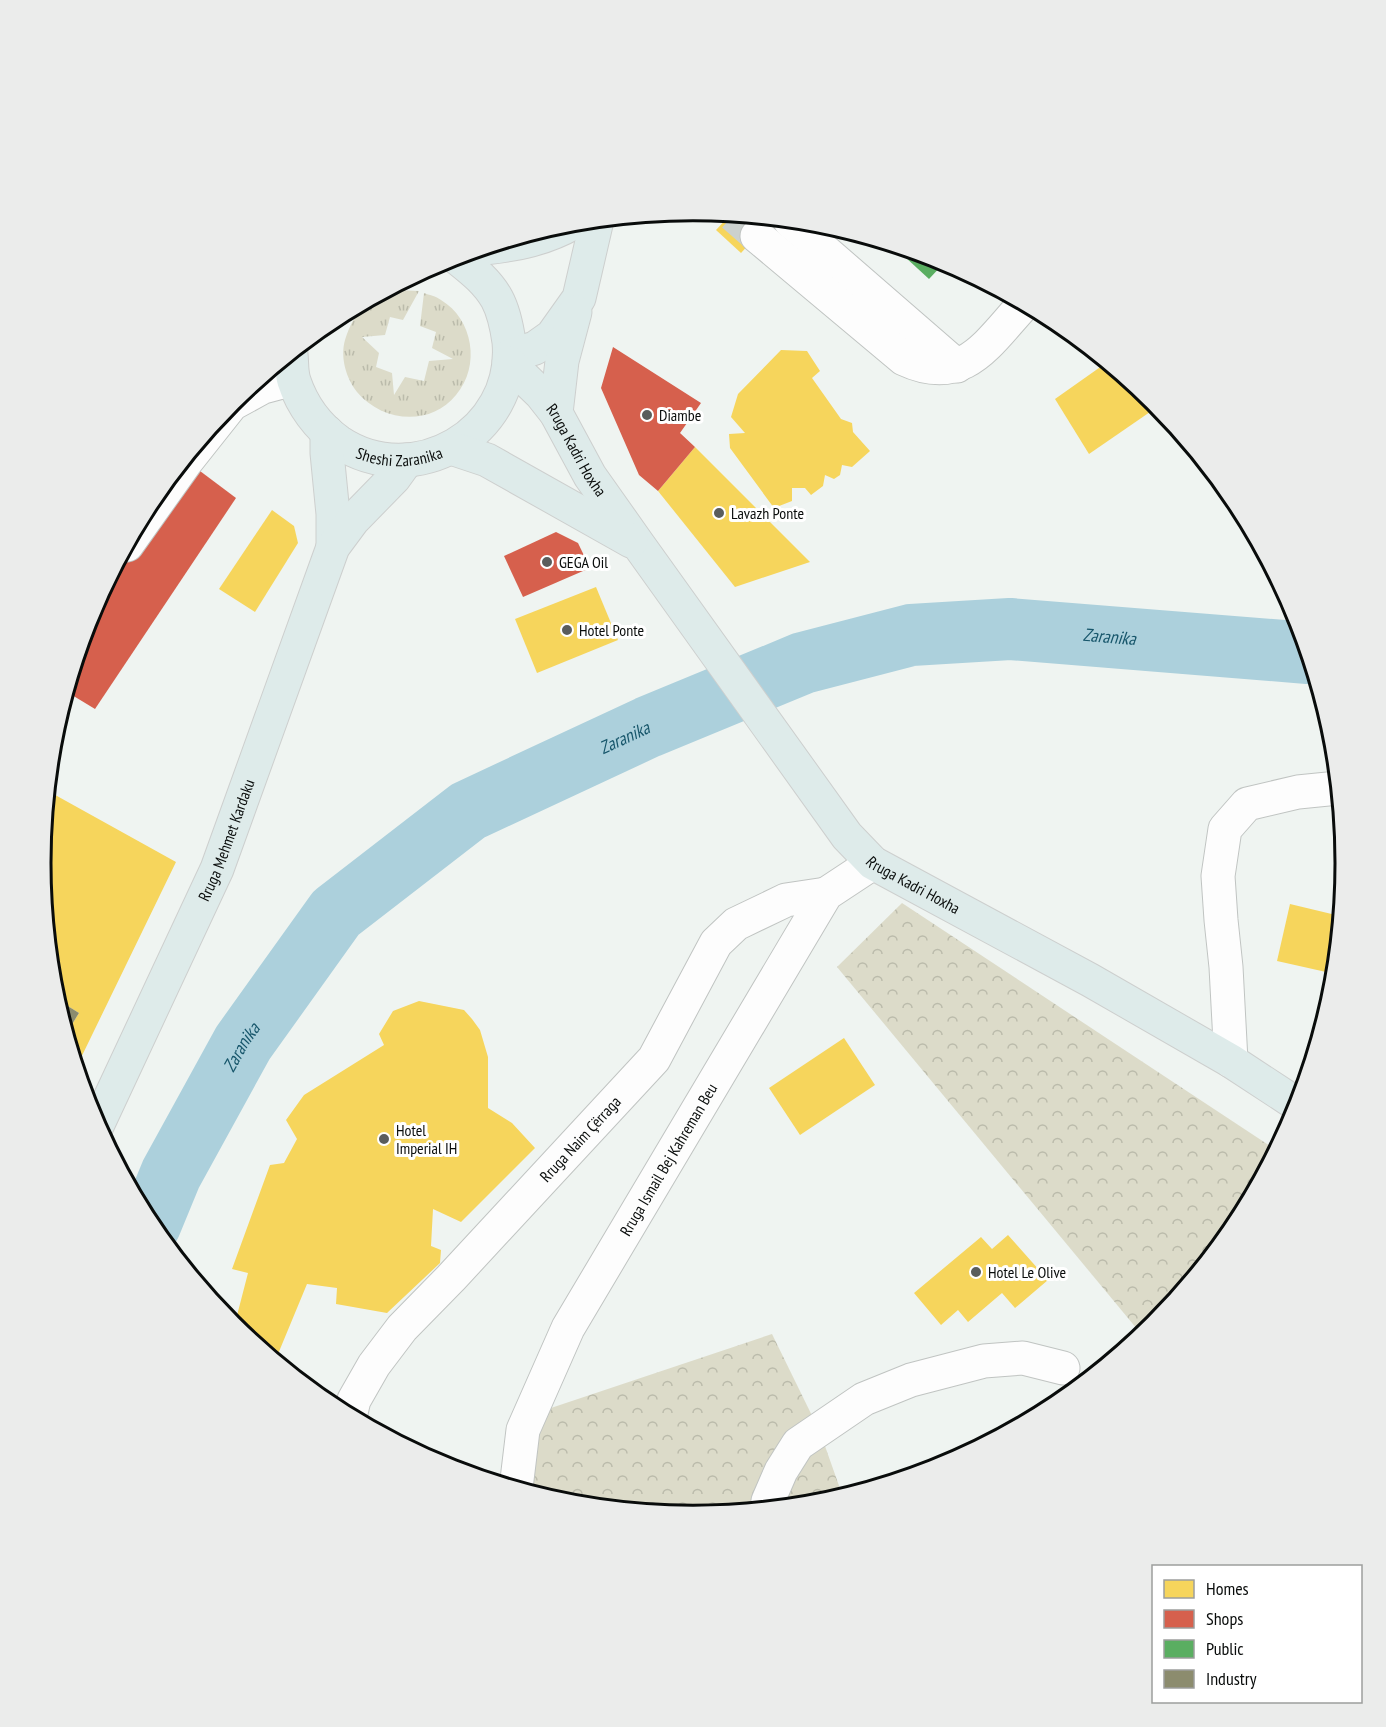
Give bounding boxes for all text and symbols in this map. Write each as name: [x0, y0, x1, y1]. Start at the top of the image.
street label: Rruga Kadri Hoxha: [542, 399, 611, 500]
place label: Diambe: [659, 405, 701, 425]
marker: Diambe: [640, 408, 654, 422]
street label: Sheshi Zaranika: [353, 442, 445, 470]
place label: Lavazh Ponte: [731, 503, 804, 523]
marker: Lavazh Ponte: [712, 506, 726, 520]
place label: GEGA Oil: [559, 552, 608, 572]
marker: GEGA Oil: [540, 555, 554, 569]
place label: Hotel Ponte: [579, 620, 644, 640]
marker: Hotel Ponte: [560, 623, 574, 637]
water label: Zaranika: [1082, 623, 1137, 650]
water label: Zaranika: [595, 716, 654, 759]
street label: Rruga Mehmet Kardaku: [193, 776, 259, 904]
street label: Rruga Kadri Hoxha: [862, 852, 964, 918]
water label: Zaranika: [217, 1018, 265, 1076]
street label: Rruga Ismail Bej Kahreman Beu: [615, 1080, 721, 1239]
street label: Rruga Naim Çërraga: [535, 1092, 625, 1186]
place label: Hotel Imperial IH: [396, 1120, 457, 1158]
marker: Hotel Imperial IH: [377, 1132, 391, 1146]
place label: Hotel Le Olive: [988, 1262, 1066, 1282]
marker: Hotel Le Olive: [969, 1265, 983, 1279]
legend: [1152, 1565, 1362, 1703]
text: Homes: [1206, 1577, 1249, 1600]
text: Shops: [1206, 1607, 1243, 1630]
text: Public: [1206, 1637, 1244, 1660]
text: Industry: [1206, 1667, 1257, 1690]

